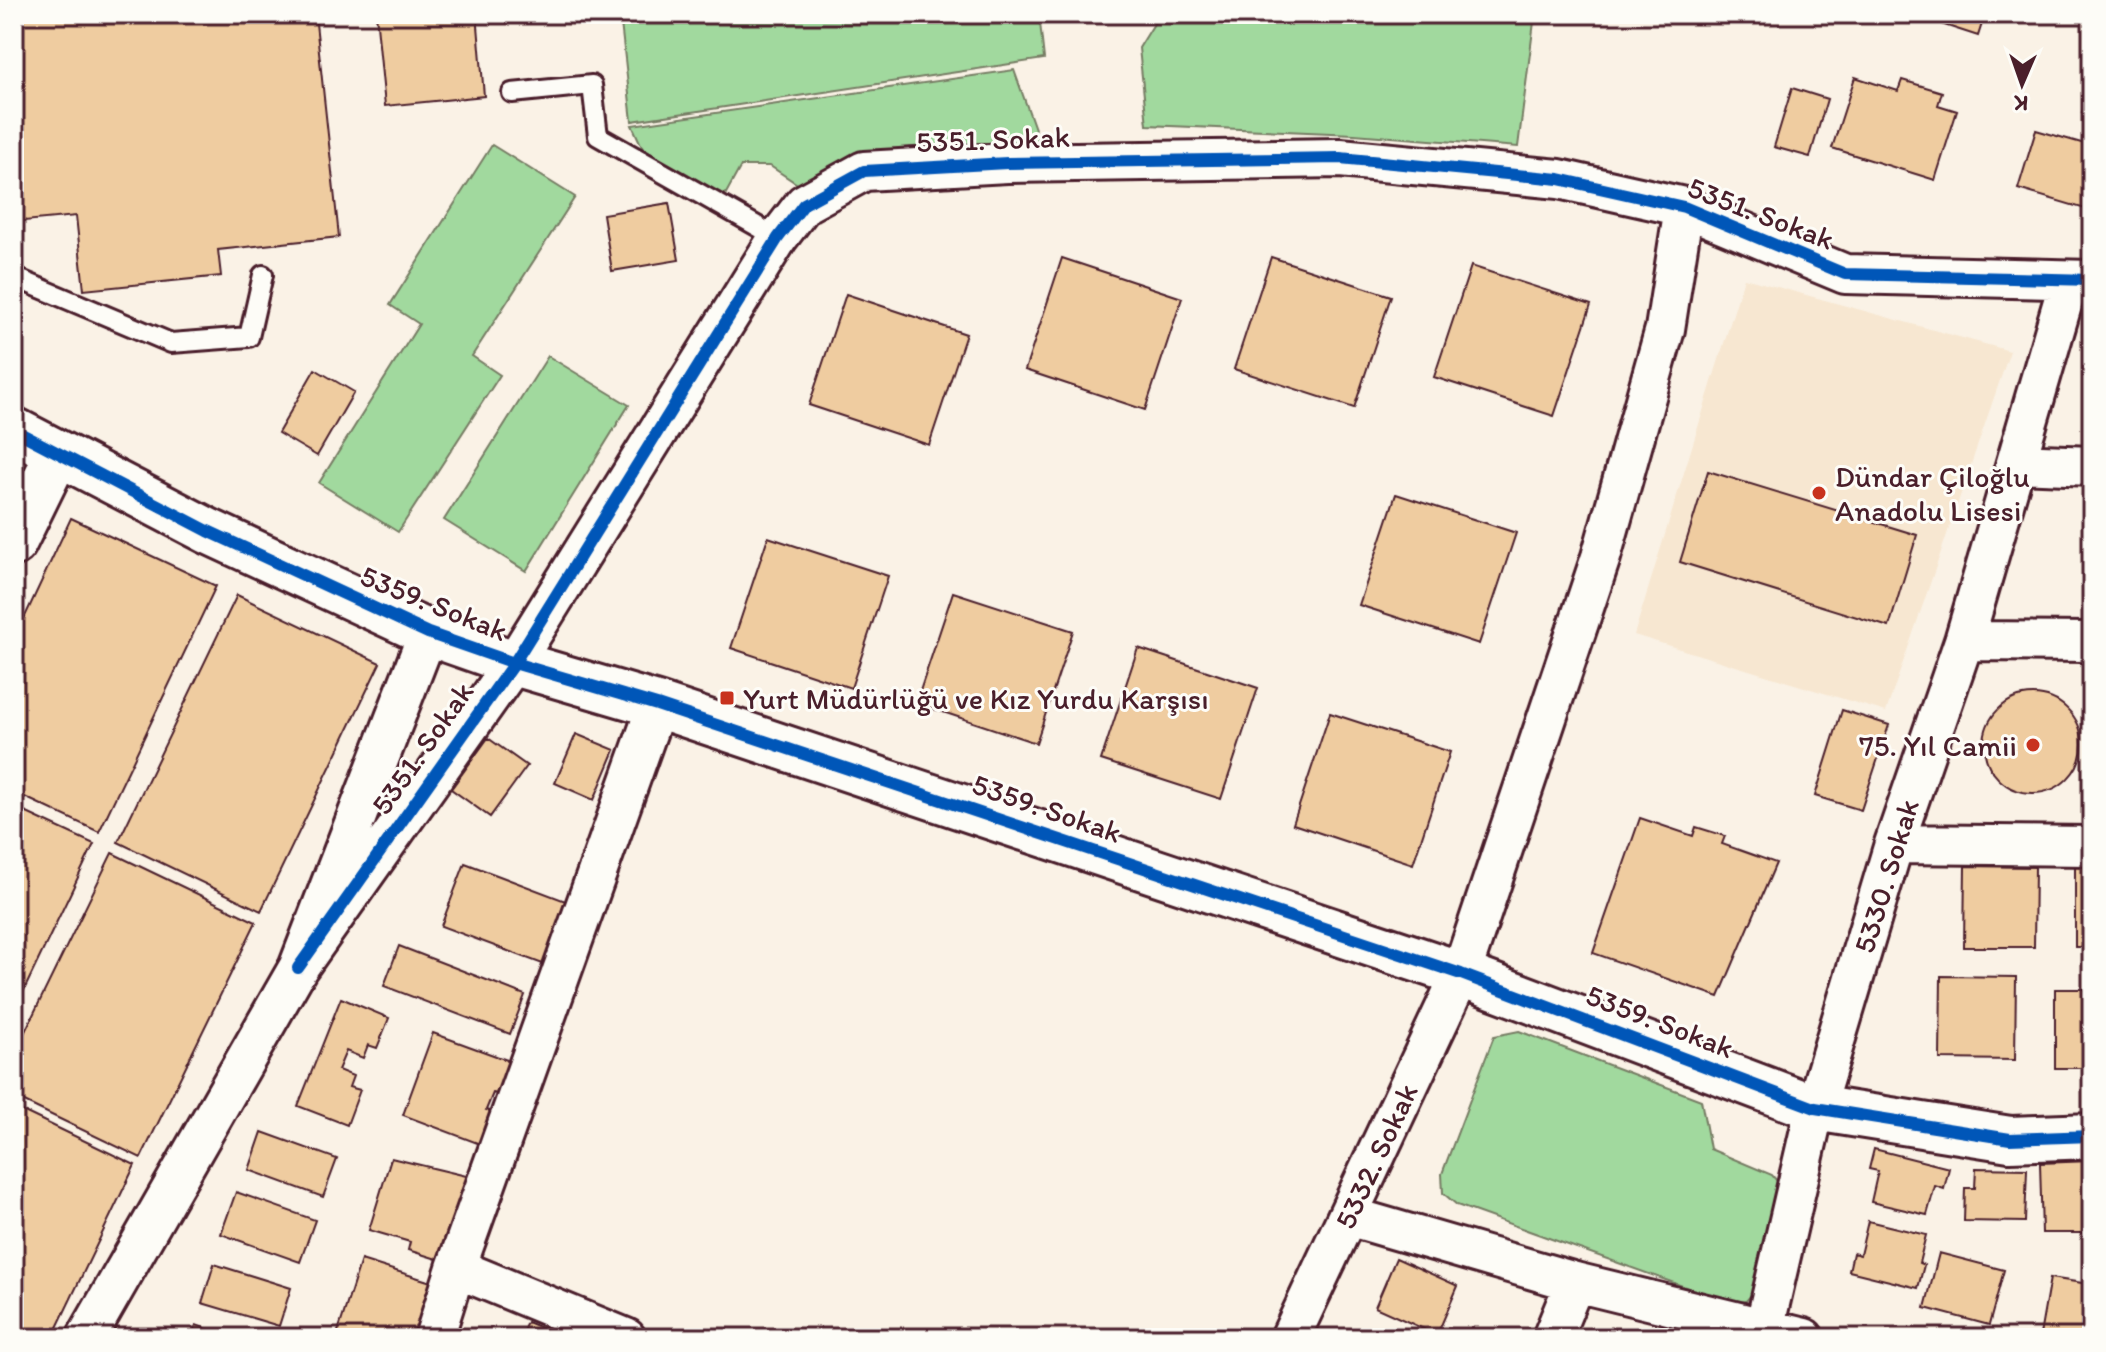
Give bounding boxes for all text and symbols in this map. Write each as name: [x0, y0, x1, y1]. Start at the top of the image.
north arrow: [1982, 44, 2062, 124]
text: K: [2013, 90, 2029, 117]
street label: 5351. Sokak: [916, 118, 1070, 160]
street label: 5351. Sokak: [1683, 168, 1839, 258]
place label: Dündar Çiloğlu Anadolu Lisesi: [1835, 458, 2030, 529]
marker: Dündar Çiloğlu Anadolu Lisesi: [1810, 484, 1828, 502]
street label: 5359. Sokak: [355, 557, 513, 649]
street label: 5351. Sokak: [363, 674, 481, 822]
place label: Yurt Müdürlüğü ve Kız Yurdu Karşısı: [743, 680, 1209, 717]
marker: Yurt Müdürlüğü ve Kız Yurdu Karşısı: [718, 689, 736, 707]
place label: 75. Yıl Camii: [1859, 727, 2017, 764]
marker: 75. Yıl Camii: [2024, 736, 2042, 754]
street label: 5359. Sokak: [967, 765, 1127, 851]
street label: 5330. Sokak: [1845, 795, 1927, 957]
street label: 5359. Sokak: [1581, 976, 1739, 1066]
street label: 5332. Sokak: [1326, 1077, 1426, 1235]

